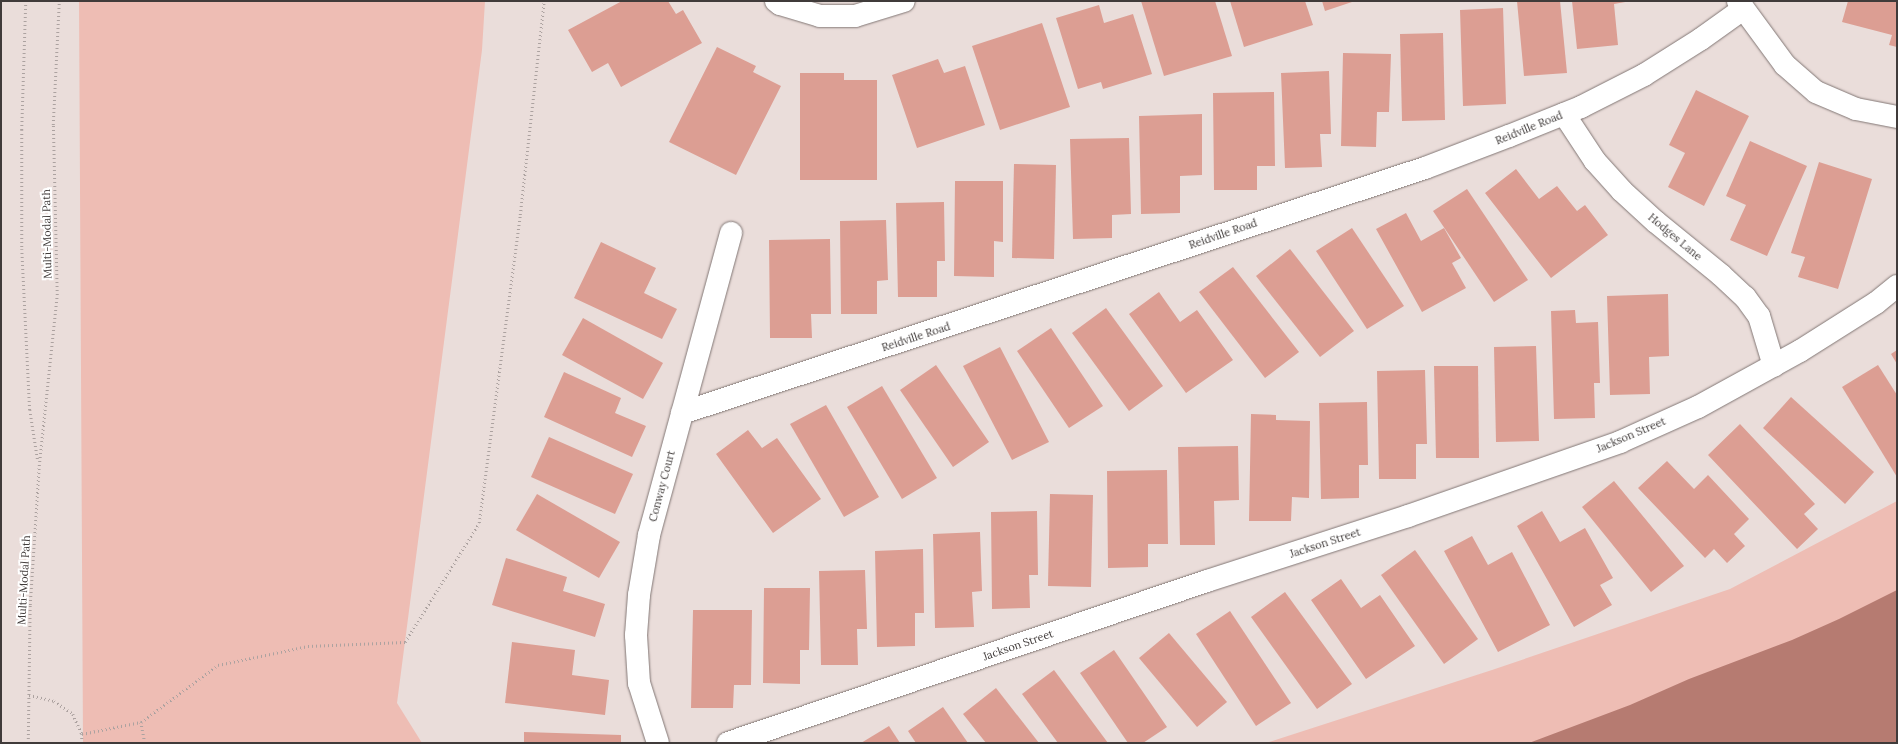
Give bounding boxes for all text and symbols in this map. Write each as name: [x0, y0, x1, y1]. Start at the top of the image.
street label: Reidville Road: [1493, 109, 1565, 147]
street label: Multi-Modal Path: [40, 189, 54, 279]
street label: Hodges Lane: [1645, 211, 1705, 263]
street label: Reidville Road: [1187, 216, 1259, 252]
street label: Reidville Road: [880, 320, 952, 354]
street label: Jackson Street: [1595, 415, 1667, 455]
street label: Conway Court: [646, 449, 678, 523]
street label: Jackson Street: [1288, 525, 1362, 561]
street label: Multi-Modal Path: [15, 535, 33, 625]
street label: Jackson Street: [981, 627, 1055, 663]

